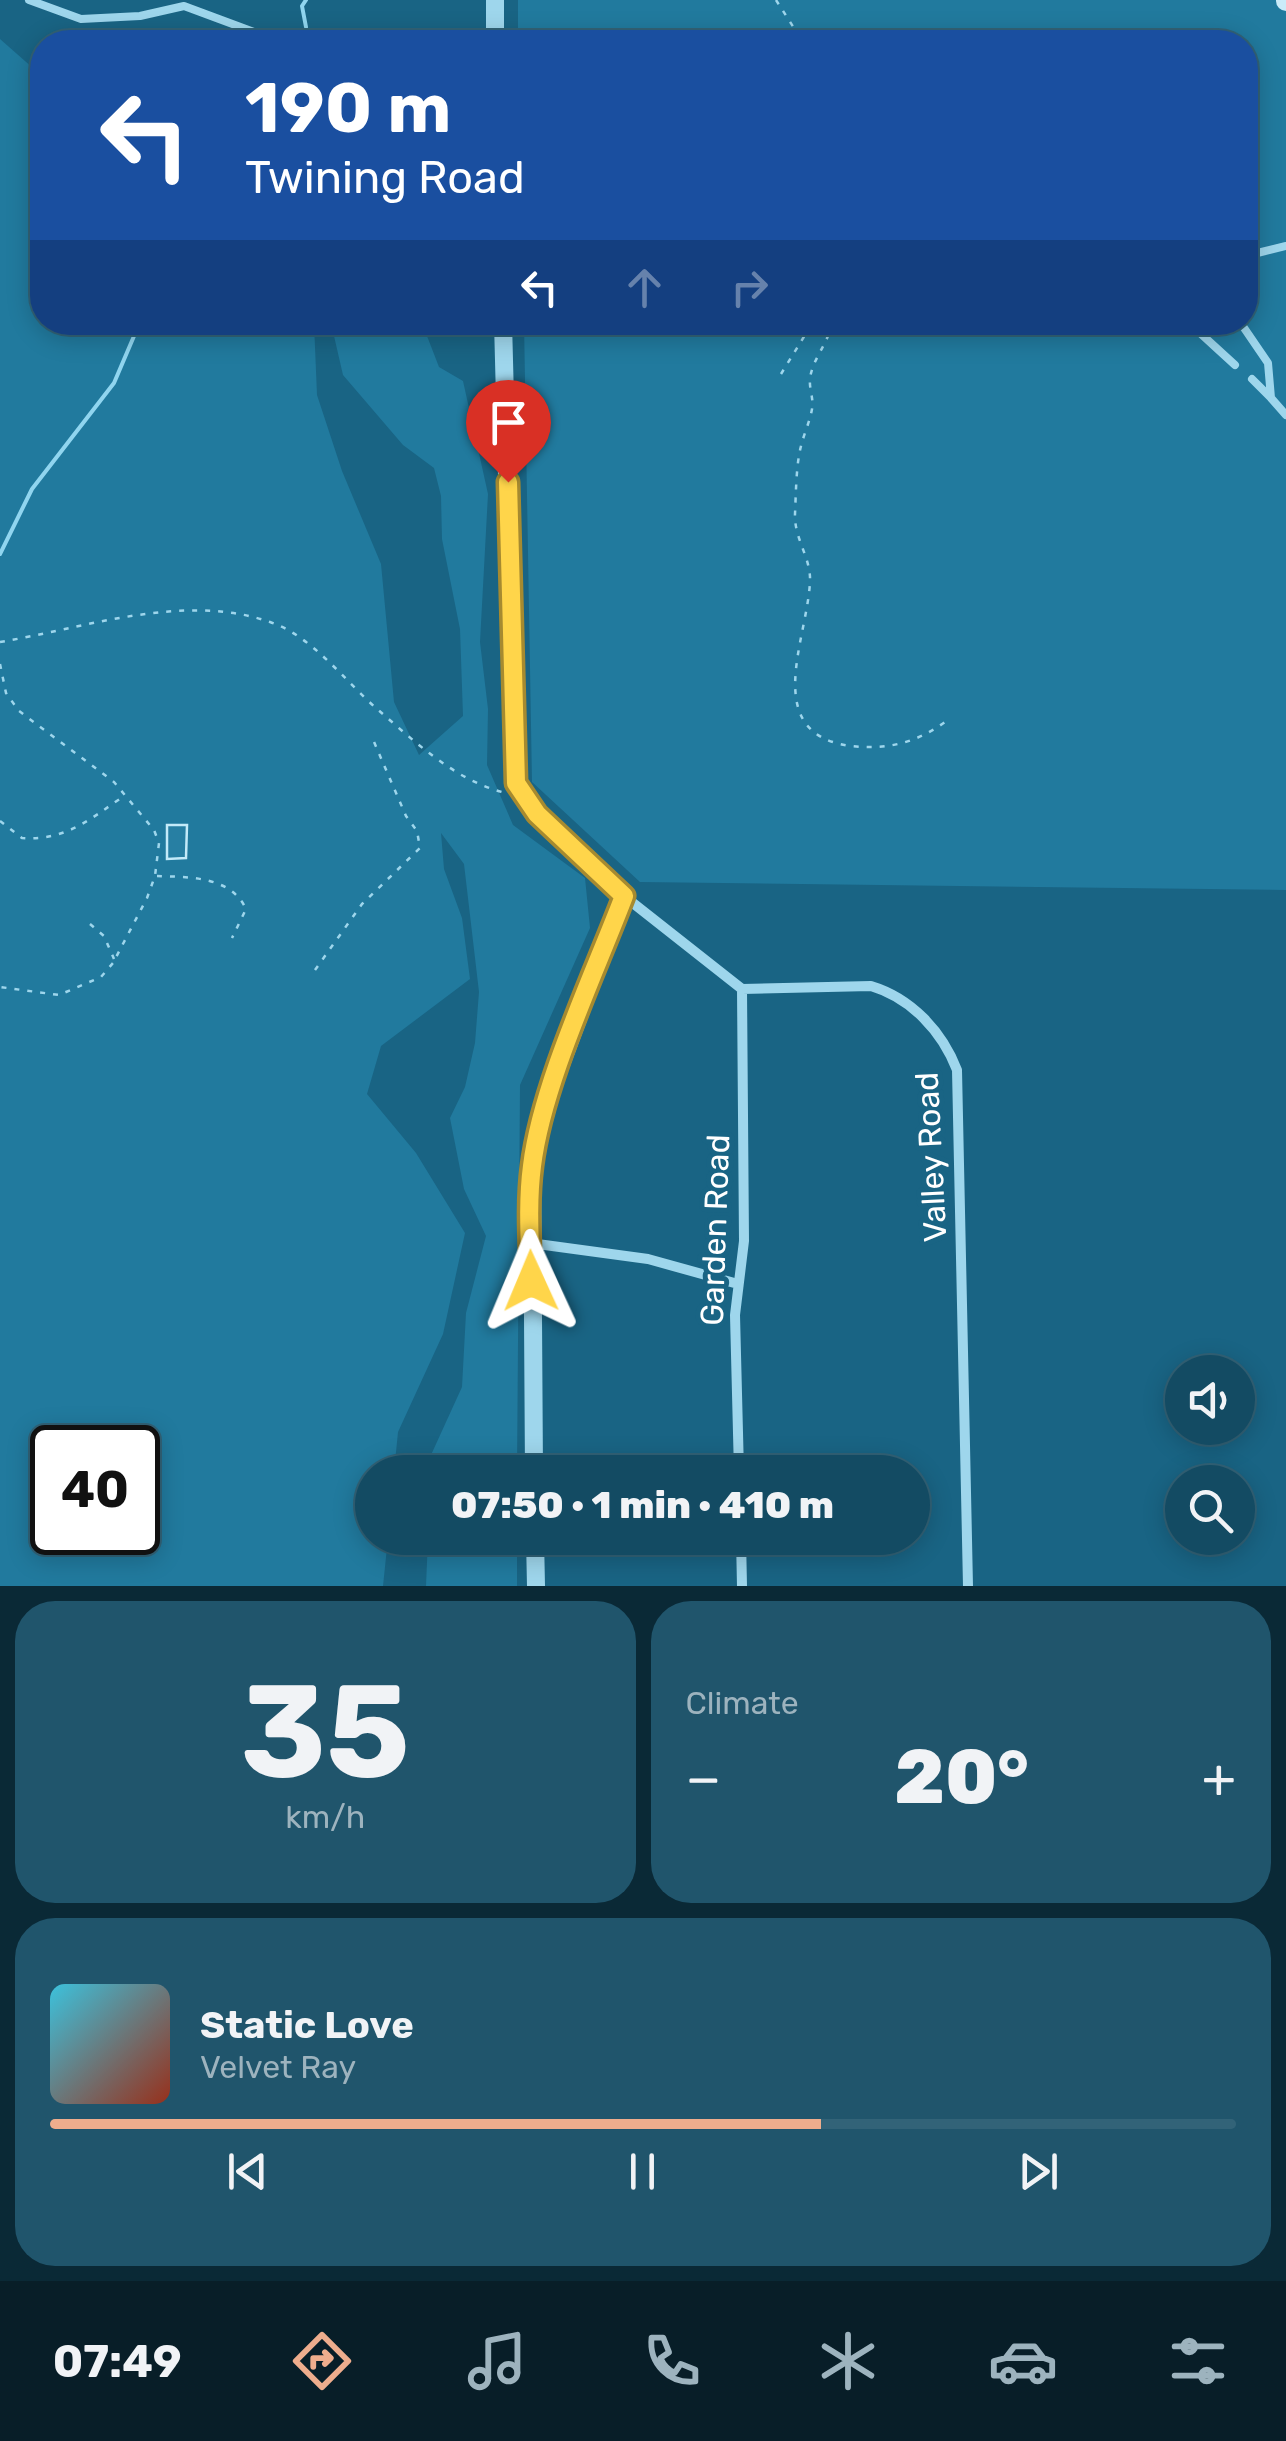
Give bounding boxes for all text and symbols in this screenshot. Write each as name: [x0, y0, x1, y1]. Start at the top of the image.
text: 190 m: [245, 67, 451, 150]
icon: left: [80, 70, 210, 200]
text: Twining Road: [245, 151, 525, 204]
icon: left: [512, 260, 567, 315]
icon: ahead: [617, 260, 672, 315]
icon: right: [722, 260, 777, 315]
pin: [466, 380, 551, 483]
icon: arrive: [481, 395, 536, 450]
street label: Valley Road: [908, 1071, 954, 1243]
street label: Garden Road: [693, 1134, 737, 1326]
position arrow: [479, 1229, 583, 1333]
map controls: [1165, 1355, 1255, 1555]
button: sound: [1165, 1355, 1255, 1445]
speed limit sign: 40: [30, 1425, 160, 1555]
button: search: [1165, 1465, 1255, 1555]
text: 07:50 · 1 min · 410 m: [451, 1482, 834, 1528]
text: 35: [240, 1655, 410, 1810]
text: Climate: [686, 1684, 799, 1722]
text: 20°: [894, 1733, 1029, 1822]
text: −: [686, 1746, 721, 1811]
text: +: [1202, 1746, 1236, 1811]
text: km/h: [285, 1798, 365, 1836]
text: Static Love: [200, 2002, 414, 2048]
text: Velvet Ray: [200, 2048, 356, 2086]
icon: previous: [220, 2144, 275, 2199]
icon: pause: [615, 2144, 670, 2199]
icon: next: [1011, 2144, 1066, 2199]
icon: directions: [287, 2326, 357, 2396]
icon: music: [462, 2326, 532, 2396]
icon: phone: [637, 2326, 707, 2396]
icon: climate: [813, 2326, 883, 2396]
icon: car: [988, 2326, 1058, 2396]
icon: filters: [1163, 2326, 1233, 2396]
text: 07:49: [53, 2335, 182, 2388]

